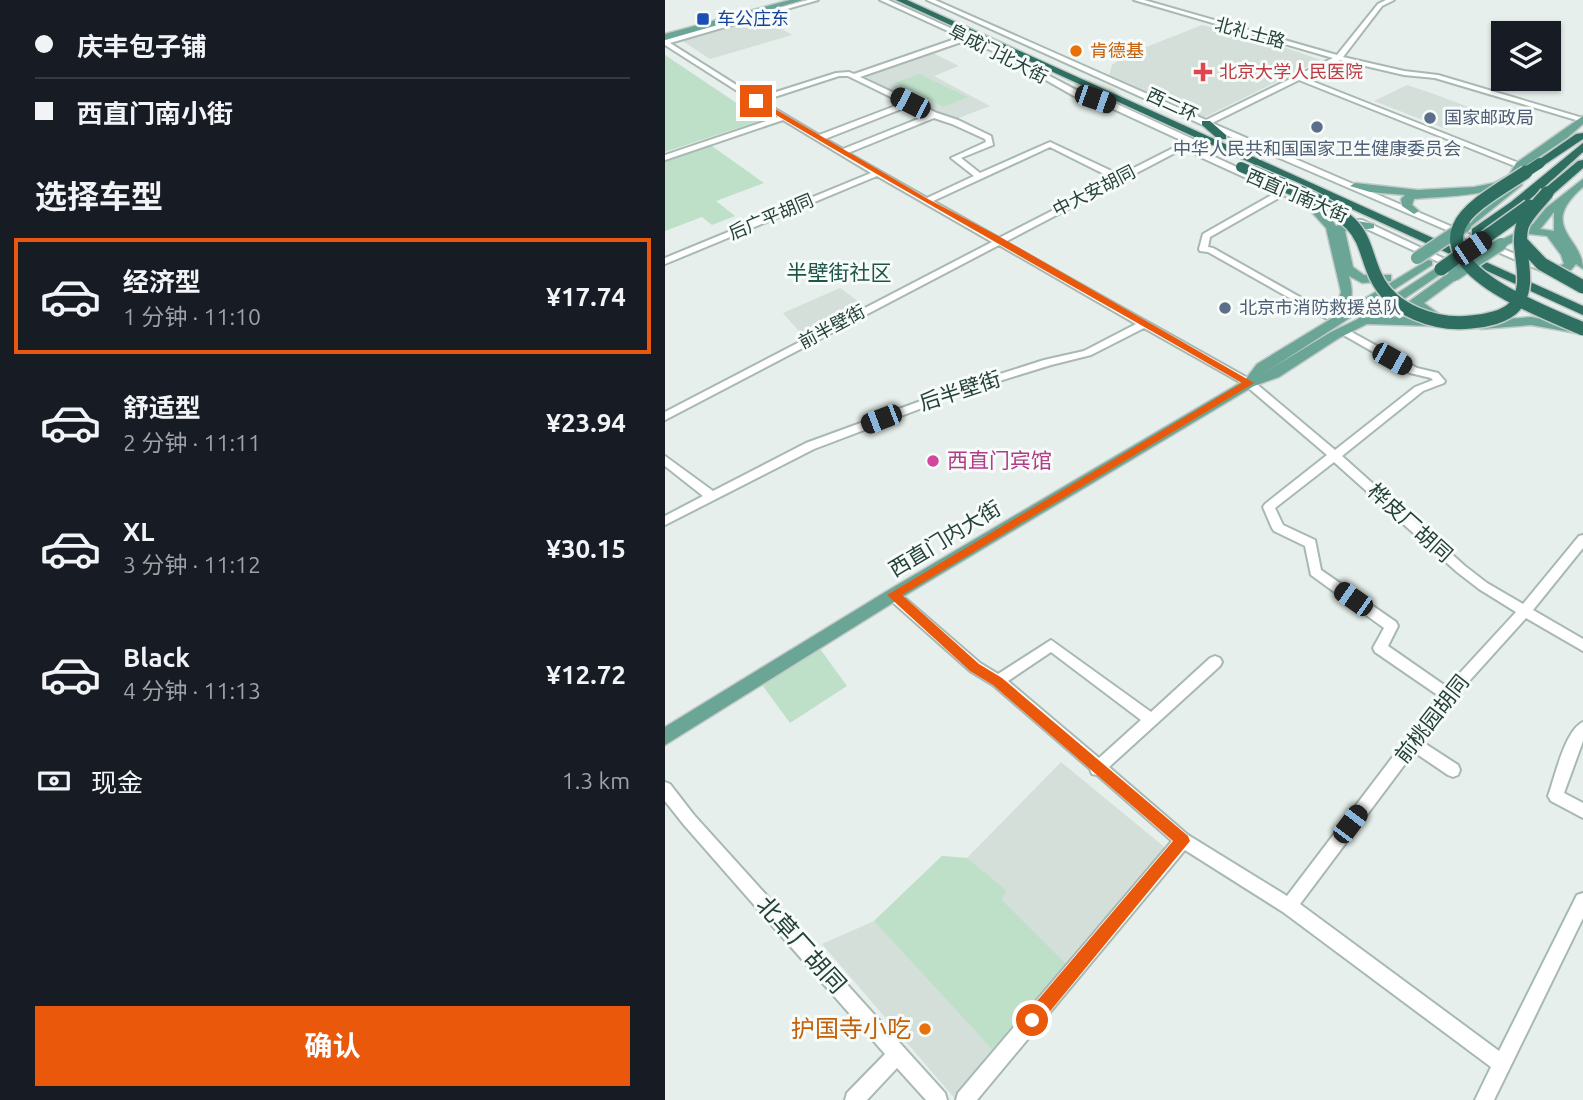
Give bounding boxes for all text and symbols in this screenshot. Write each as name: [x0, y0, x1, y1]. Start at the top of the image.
place label: 车公庄东: [717, 8, 789, 28]
marker: 车公庄东: [695, 11, 711, 27]
street label: 北礼士路: [1213, 13, 1288, 51]
street label: 阜成门北大街: [946, 20, 1051, 87]
map controls: [1491, 21, 1561, 91]
button: layers: [1491, 21, 1561, 91]
text: 庆丰包子铺: [77, 32, 207, 61]
place label: 肯德基: [1090, 40, 1144, 60]
marker: 肯德基: [1068, 43, 1084, 59]
place label: 北京大学人民医院: [1219, 61, 1363, 81]
marker: 北京大学人民医院: [1193, 62, 1213, 82]
car: [1072, 82, 1119, 116]
car: [887, 84, 934, 122]
street label: 西二环: [1144, 84, 1201, 125]
route end: [740, 85, 772, 117]
text: 西直门南小街: [77, 99, 233, 128]
place label: 国家邮政局: [1444, 107, 1534, 127]
marker: 国家邮政局: [1422, 110, 1438, 126]
marker: 中华人民共和国国家卫生健康委员会: [1309, 119, 1325, 135]
place label: 中华人民共和国国家卫生健康委员会: [1173, 138, 1461, 158]
street label: 中大安胡同: [1049, 161, 1138, 219]
street label: 西直门南大街: [1244, 165, 1351, 225]
text: 选择车型: [35, 178, 163, 214]
street label: 后广平胡同: [725, 189, 816, 243]
car: [1449, 228, 1496, 268]
district label: 半壁街社区: [787, 260, 892, 284]
icon: car: [39, 265, 102, 328]
text: 经济型: [123, 267, 201, 296]
text: ¥17.74: [546, 282, 626, 311]
place label: 北京市消防救援总队: [1239, 297, 1401, 317]
street label: 前半壁街: [795, 300, 868, 352]
marker: 北京市消防救援总队: [1217, 300, 1233, 316]
text: 1 分钟 · 11:10: [123, 304, 261, 329]
car: [1369, 340, 1416, 378]
street label: 后半壁街: [916, 366, 1003, 414]
icon: car: [39, 391, 102, 454]
text: 舒适型: [123, 393, 201, 422]
car: [858, 402, 905, 436]
text: ¥23.94: [546, 408, 626, 437]
text: 2 分钟 · 11:11: [123, 430, 261, 455]
place label: 西直门宾馆: [947, 448, 1052, 472]
marker: 西直门宾馆: [925, 453, 941, 469]
street label: 桦皮厂胡同: [1364, 478, 1458, 566]
street label: 西直门内大街: [884, 495, 1005, 581]
icon: car: [39, 517, 102, 580]
text: XL: [123, 517, 154, 546]
text: ¥30.15: [546, 534, 626, 563]
text: 3 分钟 · 11:12: [123, 552, 261, 577]
car: [1330, 578, 1377, 620]
icon: car: [39, 643, 102, 706]
text: Black: [123, 643, 190, 672]
text: ¥12.72: [546, 660, 626, 689]
street label: 前桃园胡同: [1389, 670, 1473, 767]
text: 4 分钟 · 11:13: [123, 678, 261, 703]
icon: cash: [35, 762, 73, 800]
text: 现金: [91, 768, 143, 797]
text: 1.3 km: [562, 768, 630, 793]
car: [1329, 801, 1372, 847]
street label: 北草厂胡同: [751, 891, 852, 998]
route start: [1016, 1004, 1048, 1036]
button: 确认: [35, 1006, 630, 1086]
place label: 护国寺小吃: [791, 1015, 911, 1042]
marker: 护国寺小吃: [917, 1021, 933, 1037]

